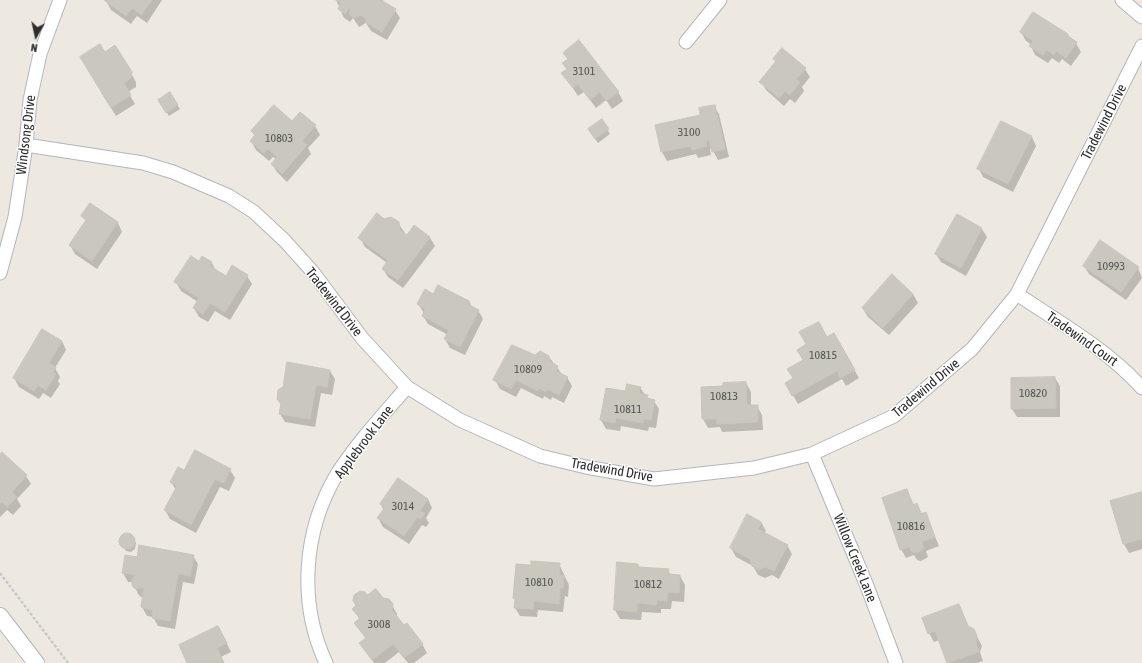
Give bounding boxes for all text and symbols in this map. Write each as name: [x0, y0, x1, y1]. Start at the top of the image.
north arrow: [16, 16, 56, 56]
text: N: [30, 41, 38, 54]
house number: 3101: [573, 64, 595, 78]
street label: Tradewind Drive: [1078, 81, 1130, 163]
street label: Windsong Drive: [13, 94, 39, 176]
house number: 3100: [678, 125, 700, 139]
house number: 10803: [265, 131, 293, 145]
house number: 10993: [1097, 259, 1125, 273]
street label: Tradewind Drive: [302, 264, 366, 340]
street label: Tradewind Court: [1043, 308, 1121, 370]
house number: 10815: [809, 348, 837, 362]
street label: Tradewind Drive: [889, 355, 963, 421]
house number: 10809: [514, 362, 542, 376]
house number: 10820: [1019, 386, 1047, 400]
house number: 10813: [710, 389, 738, 403]
street label: Applebrook Lane: [331, 402, 397, 482]
house number: 10811: [614, 402, 642, 416]
street label: Tradewind Drive: [570, 455, 654, 485]
house number: 3014: [392, 499, 414, 513]
street label: Willow Creek Lane: [830, 511, 880, 605]
house number: 10816: [897, 519, 925, 533]
house number: 10810: [525, 575, 553, 589]
house number: 10812: [634, 577, 662, 591]
house number: 3008: [368, 617, 390, 631]

